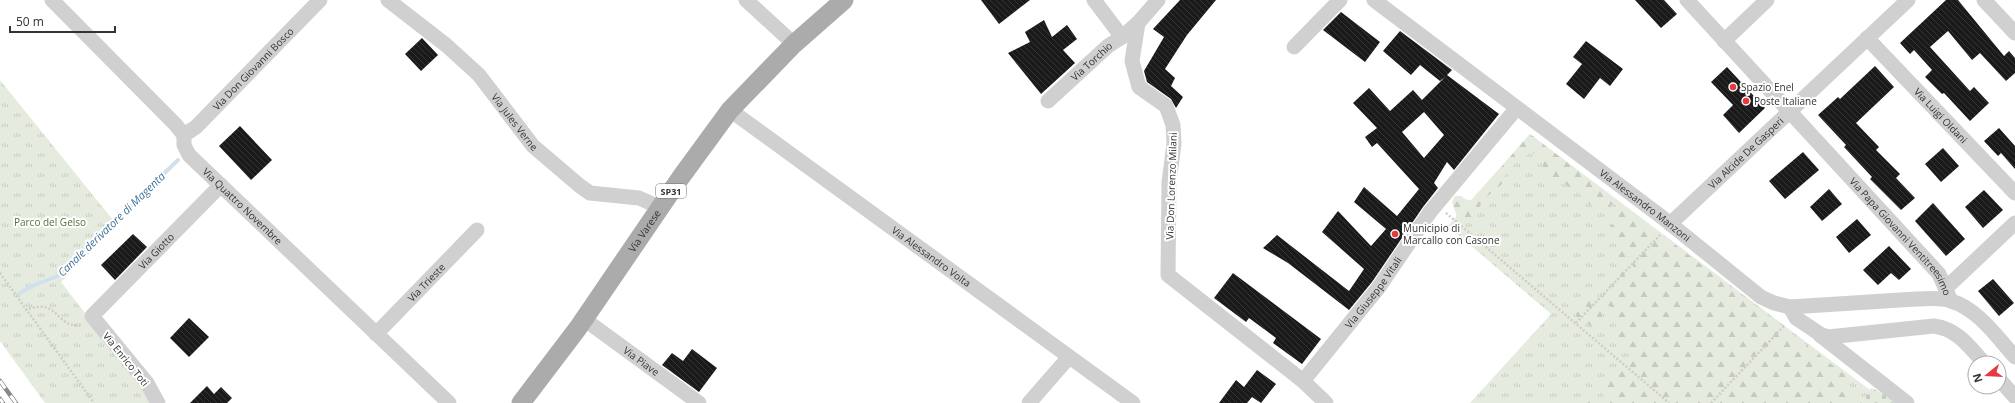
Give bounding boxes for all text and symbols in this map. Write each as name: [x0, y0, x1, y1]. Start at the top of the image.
scale bar: [10, 8, 115, 34]
text: 50 m: [16, 13, 44, 30]
street label: Via Don Giovanni Bosco: [209, 24, 297, 113]
street label: Via Torchio: [1068, 38, 1115, 84]
place label: Spazio Enel: [1741, 80, 1794, 94]
marker: Spazio Enel: [1728, 82, 1738, 92]
street label: Via Luigi Oldani: [1911, 85, 1971, 146]
street label: Via Jules Verne: [488, 90, 541, 154]
place label: Poste Italiane: [1754, 94, 1817, 108]
marker: Poste Italiane: [1741, 96, 1751, 106]
street label: Via Alcide De Gasperi: [1705, 114, 1786, 192]
street label: Via Don Lorenzo Milani: [1162, 132, 1180, 240]
street label: Via Quattro Novembre: [200, 165, 286, 248]
street label: Via Alessandro Manzoni: [1597, 166, 1694, 245]
water label: Canale derivatore di Magenta: [54, 169, 168, 279]
street label: Via Papa Giovanni Ventitreesimo: [1846, 174, 1955, 297]
road number: SP31: [656, 184, 686, 198]
street label: Via Varese: [625, 206, 664, 255]
park label: Parco del Gelso: [14, 215, 86, 229]
place label: Municipio di Marcallo con Casone: [1403, 221, 1500, 247]
street label: Via Alessandro Volta: [889, 223, 974, 290]
marker: Municipio di Marcallo con Casone: [1390, 229, 1400, 239]
street label: Via Giotto: [135, 230, 177, 272]
street label: Via Giuseppe Vitali: [1342, 254, 1405, 331]
street label: Via Trieste: [404, 260, 448, 305]
street label: Via Enrico Toti: [100, 329, 152, 389]
street label: Via Piave: [620, 343, 662, 379]
north arrow: [1967, 355, 2007, 395]
text: N: [1968, 372, 1986, 385]

